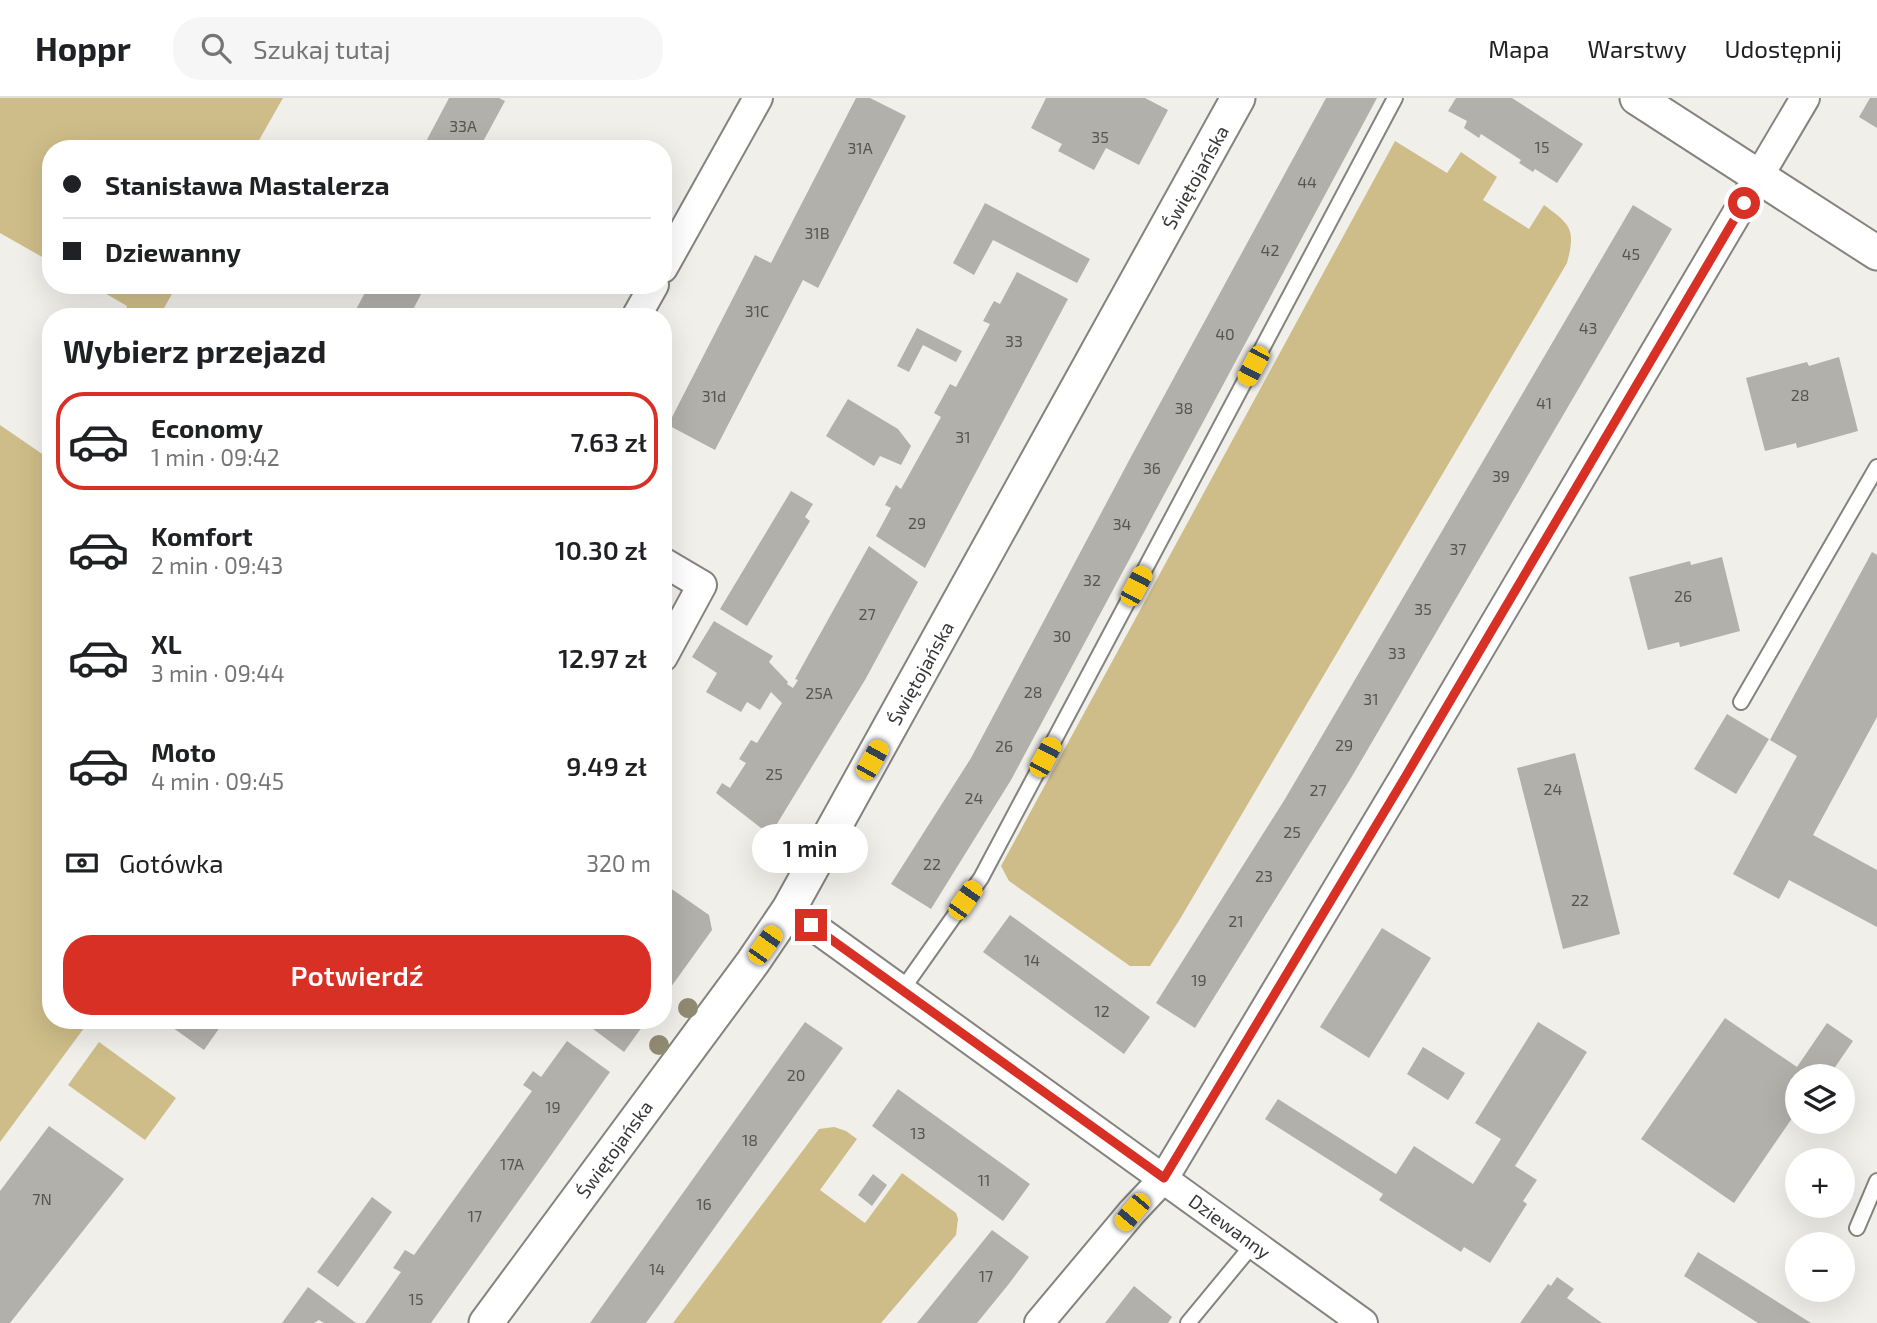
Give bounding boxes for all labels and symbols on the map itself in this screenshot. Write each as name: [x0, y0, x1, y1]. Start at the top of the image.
house number: 33A: [449, 116, 477, 135]
street label: Świętojańska: [1157, 121, 1233, 233]
house number: 35: [1091, 127, 1109, 146]
house number: 15: [1535, 137, 1549, 156]
house number: 31A: [847, 138, 873, 157]
house number: 44: [1297, 172, 1317, 191]
route start: [1728, 187, 1760, 219]
house number: 31B: [804, 223, 830, 242]
house number: 42: [1261, 240, 1279, 259]
house number: 45: [1622, 244, 1640, 263]
house number: 31C: [745, 301, 769, 320]
house number: 43: [1579, 318, 1597, 337]
house number: 40: [1215, 324, 1235, 343]
house number: 33: [1005, 331, 1023, 350]
car: [1234, 343, 1273, 389]
house number: 28: [1791, 385, 1809, 404]
house number: 31d: [702, 386, 726, 405]
house number: 41: [1536, 393, 1552, 412]
house number: 38: [1175, 398, 1193, 417]
house number: 31: [955, 427, 971, 446]
house number: 36: [1143, 458, 1161, 477]
house number: 39: [1492, 466, 1510, 485]
house number: 29: [908, 513, 926, 532]
house number: 34: [1113, 514, 1132, 533]
house number: 37: [1449, 539, 1467, 558]
car: [1117, 563, 1156, 609]
house number: 32: [1083, 570, 1101, 589]
house number: 26: [1674, 586, 1692, 605]
house number: 35: [1414, 599, 1432, 618]
house number: 27: [858, 604, 876, 623]
street label: Świętojańska: [882, 617, 958, 729]
house number: 30: [1053, 626, 1071, 645]
house number: 33: [1388, 643, 1406, 662]
house number: 28: [1024, 682, 1042, 701]
house number: 25A: [805, 683, 833, 702]
house number: 31: [1363, 689, 1379, 708]
car: [1026, 734, 1065, 780]
house number: 29: [1335, 735, 1353, 754]
house number: 26: [995, 736, 1013, 755]
car: [853, 737, 892, 783]
house number: 25: [765, 764, 783, 783]
house number: 24: [1544, 779, 1563, 798]
house number: 27: [1309, 780, 1327, 799]
house number: 24: [965, 788, 984, 807]
house number: 25: [1283, 822, 1301, 841]
callout: 1 min: [753, 824, 869, 872]
house number: 22: [923, 854, 941, 873]
house number: 23: [1255, 866, 1273, 885]
car: [945, 877, 986, 923]
house number: 22: [1571, 890, 1589, 909]
route end: [795, 909, 827, 941]
house number: 21: [1228, 911, 1244, 930]
car: [745, 922, 786, 968]
house number: 14: [1024, 950, 1040, 969]
house number: 19: [1191, 970, 1207, 989]
house number: 12: [1094, 1001, 1110, 1020]
house number: 20: [787, 1065, 805, 1084]
street label: Świętojańska: [571, 1096, 657, 1202]
house number: 19: [545, 1097, 561, 1116]
house number: 13: [910, 1123, 926, 1142]
house number: 18: [742, 1130, 758, 1149]
house number: 17A: [500, 1154, 524, 1173]
house number: 11: [978, 1170, 990, 1189]
house number: 7N: [32, 1189, 52, 1208]
car: [1111, 1189, 1154, 1235]
street label: Dziewanny: [1185, 1189, 1275, 1263]
house number: 16: [696, 1194, 712, 1213]
house number: 17: [468, 1206, 482, 1225]
house number: 14: [649, 1259, 665, 1278]
house number: 17: [979, 1266, 993, 1285]
house number: 15: [409, 1289, 423, 1308]

